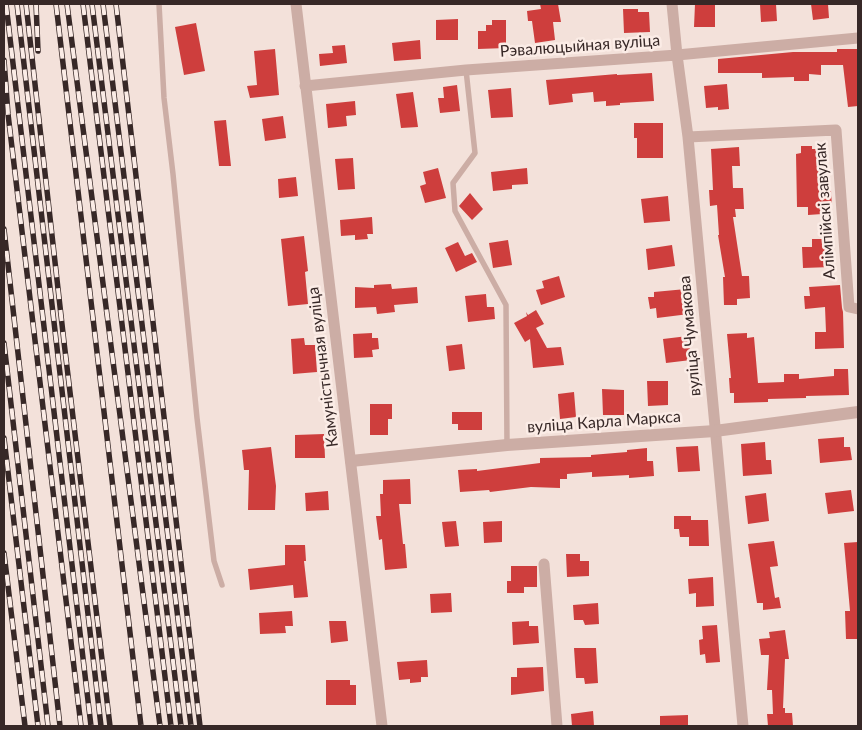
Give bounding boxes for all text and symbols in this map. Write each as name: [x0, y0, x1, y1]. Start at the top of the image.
street label: Рэвалюцыйная вуліца: [499, 31, 661, 61]
street label: Алімпійскі завулак: [811, 142, 839, 280]
street label: вуліца Чумакова: [675, 275, 705, 397]
street label: Камуністычная вуліца: [304, 286, 342, 448]
street label: вуліца Карла Маркса: [527, 407, 681, 437]

